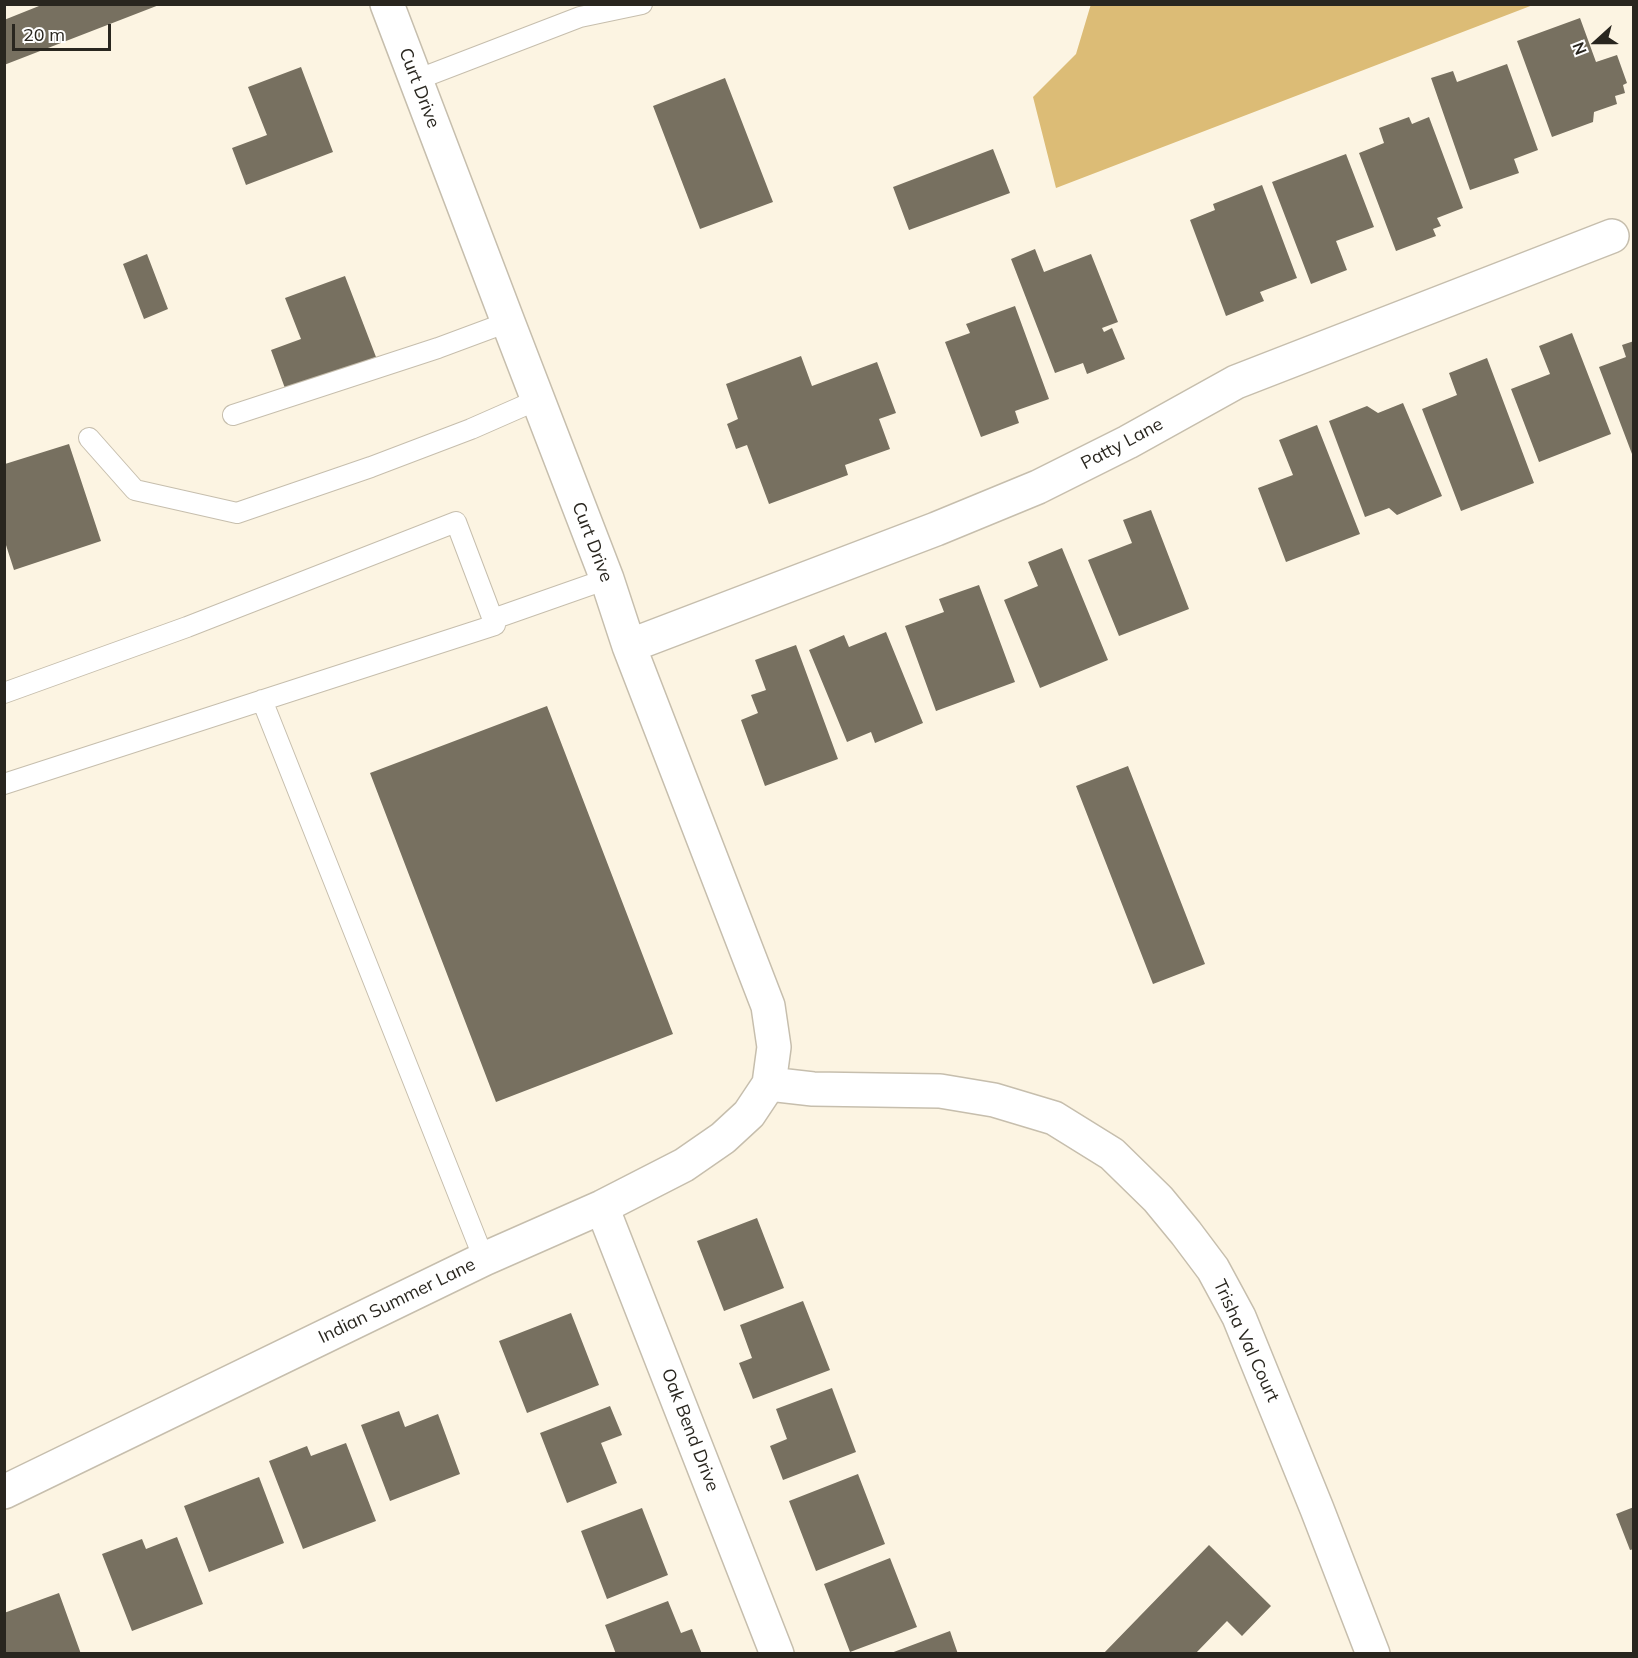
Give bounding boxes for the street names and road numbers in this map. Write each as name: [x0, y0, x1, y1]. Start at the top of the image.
street label: Curt Drive: [394, 45, 444, 131]
street label: Patty Lane: [1077, 413, 1167, 475]
street label: Curt Drive: [567, 499, 617, 585]
street label: Indian Summer Lane: [315, 1254, 479, 1348]
street label: Trisha Val Court: [1208, 1277, 1284, 1405]
street label: Oak Bend Drive: [657, 1365, 723, 1495]

